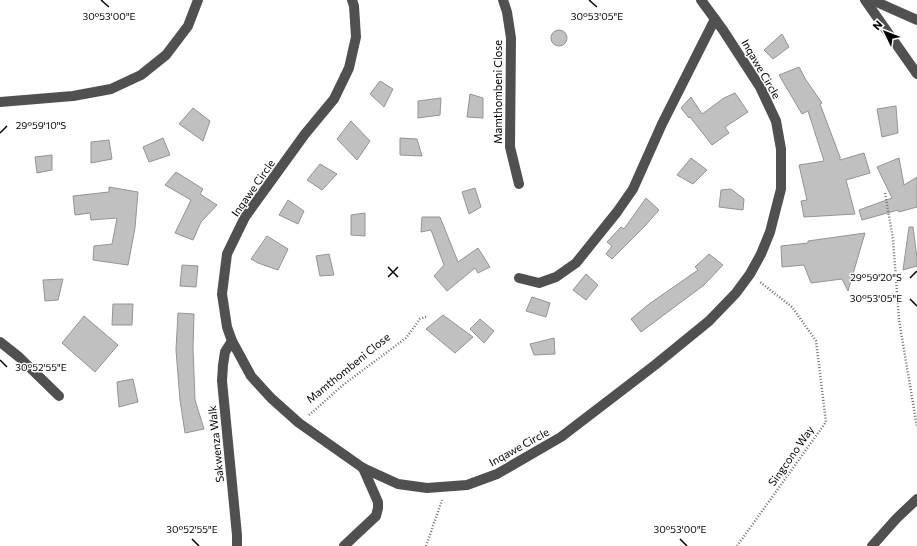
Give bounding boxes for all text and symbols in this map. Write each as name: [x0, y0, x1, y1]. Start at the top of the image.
text: 30°53'00"E: [82, 10, 136, 22]
text: 30°53'05"E: [571, 10, 623, 22]
north arrow: [865, 12, 905, 52]
text: N: [870, 17, 885, 32]
street label: Inqawe Circle: [739, 37, 784, 101]
street label: Mamthombeni Close: [491, 40, 504, 144]
text: 29°59'10"S: [16, 119, 66, 131]
street label: Inqawe Circle: [228, 157, 277, 219]
text: 29°59'20"S: [850, 271, 902, 283]
text: 30°53'05"E: [850, 292, 902, 304]
street label: Mamthombeni Close: [303, 330, 392, 405]
text: 30°52'55"E: [15, 361, 67, 373]
street label: Sakwenza Walk: [205, 405, 226, 483]
street label: Singcono Way: [765, 423, 816, 488]
street label: Inqawe Circle: [486, 425, 551, 468]
text: 30°52'55"E: [166, 523, 218, 535]
text: 30°53'00"E: [653, 523, 707, 535]

